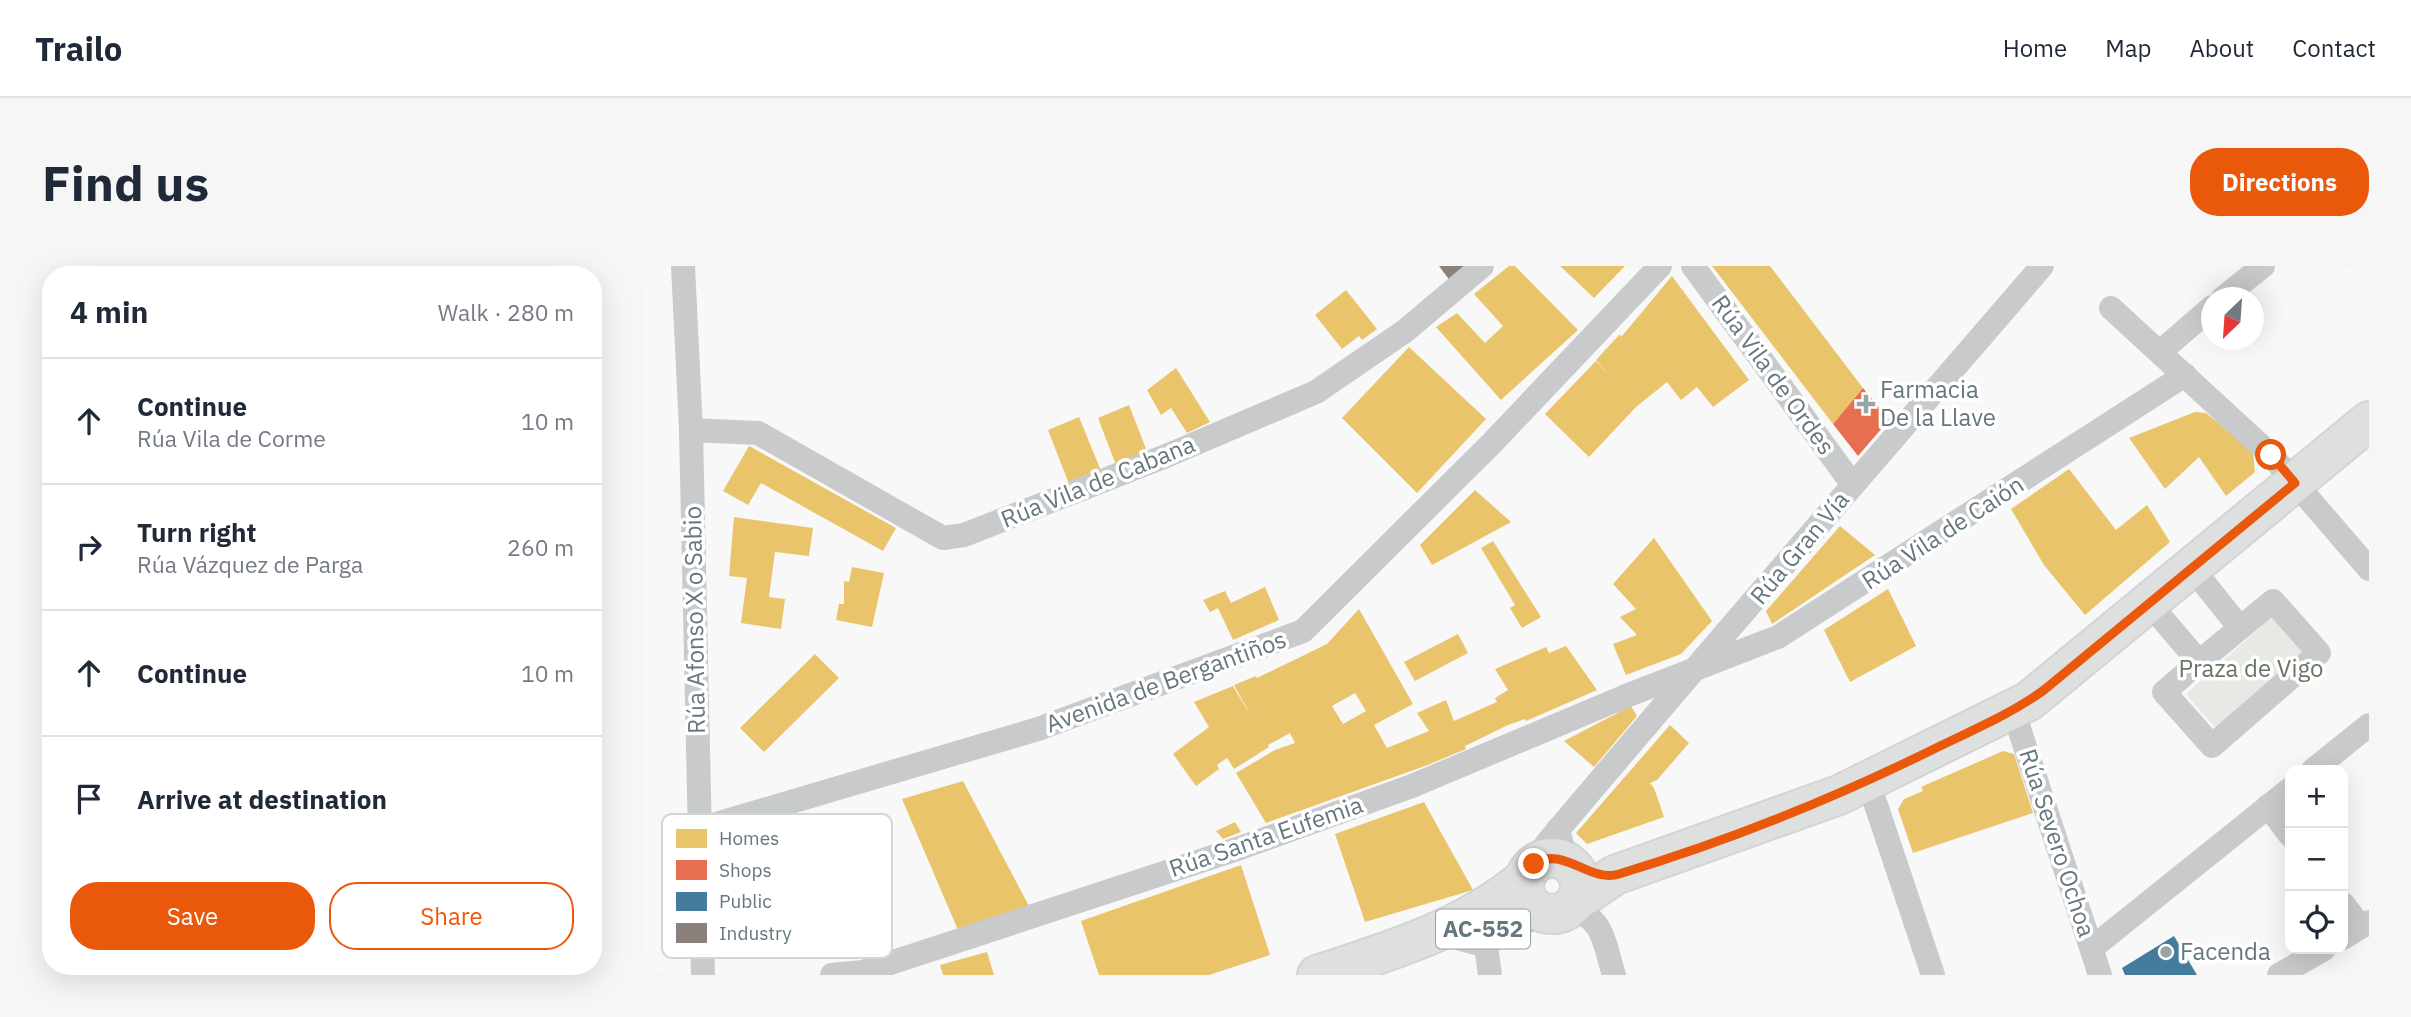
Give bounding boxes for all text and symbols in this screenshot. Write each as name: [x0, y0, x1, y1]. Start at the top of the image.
text: Trailo: [35, 27, 122, 70]
text: Home: [2003, 32, 2067, 64]
text: Map: [2105, 32, 2151, 64]
text: About: [2189, 32, 2254, 64]
text: Contact: [2292, 32, 2376, 64]
button: Directions: [2190, 148, 2369, 216]
text: Find us: [42, 151, 209, 214]
north arrow: [2201, 287, 2264, 350]
street label: Rúa Vila de Ordes: [1705, 288, 1843, 461]
text: 4 min: [70, 292, 148, 331]
text: Walk · 280 m: [438, 297, 574, 327]
place label: Farmacia De la Llave: [1880, 373, 1996, 433]
text: Continue: [137, 389, 247, 423]
marker: Farmacia De la Llave: [1858, 396, 1874, 412]
icon: ahead: [70, 402, 108, 440]
text: 10 m: [521, 406, 574, 436]
text: Rúa Vila de Corme: [137, 423, 326, 453]
street label: Rúa Vila de Cabana: [996, 427, 1200, 535]
route start: [2255, 439, 2286, 470]
street label: Rúa Vila de Caión: [1855, 468, 2029, 596]
street label: Rúa Gran Vía: [1742, 484, 1856, 611]
street label: Rúa Afonso X o Sabio: [676, 506, 712, 734]
text: Turn right: [137, 515, 256, 549]
icon: right: [70, 528, 108, 566]
text: 260 m: [507, 532, 574, 562]
text: Rúa Vázquez de Parga: [137, 549, 363, 579]
street label: Avenida de Bergantiños: [1041, 623, 1290, 740]
park label: Praza de Vigo: [2179, 652, 2323, 684]
icon: ahead: [70, 654, 108, 692]
text: Continue: [137, 656, 247, 690]
text: 10 m: [521, 658, 574, 688]
street label: Rúa Severo Ochoa: [2012, 745, 2103, 941]
map controls: [2285, 765, 2348, 954]
button: +: [2285, 765, 2348, 828]
icon: arrive: [70, 780, 108, 818]
text: Arrive at destination: [137, 782, 387, 816]
street label: Rúa Santa Eufemia: [1164, 788, 1367, 884]
legend: [662, 814, 892, 958]
text: Homes: [719, 826, 779, 850]
button: −: [2285, 828, 2348, 891]
route end: [1518, 848, 1549, 879]
text: Shops: [719, 858, 772, 882]
button: Save: [70, 882, 315, 950]
button: Share: [329, 882, 574, 950]
text: Public: [719, 889, 772, 913]
button: locate: [2285, 891, 2348, 954]
road number: AC-552: [1436, 909, 1530, 948]
text: Industry: [719, 921, 792, 945]
place label: Facenda: [2180, 935, 2271, 967]
marker: Facenda: [2158, 944, 2174, 960]

